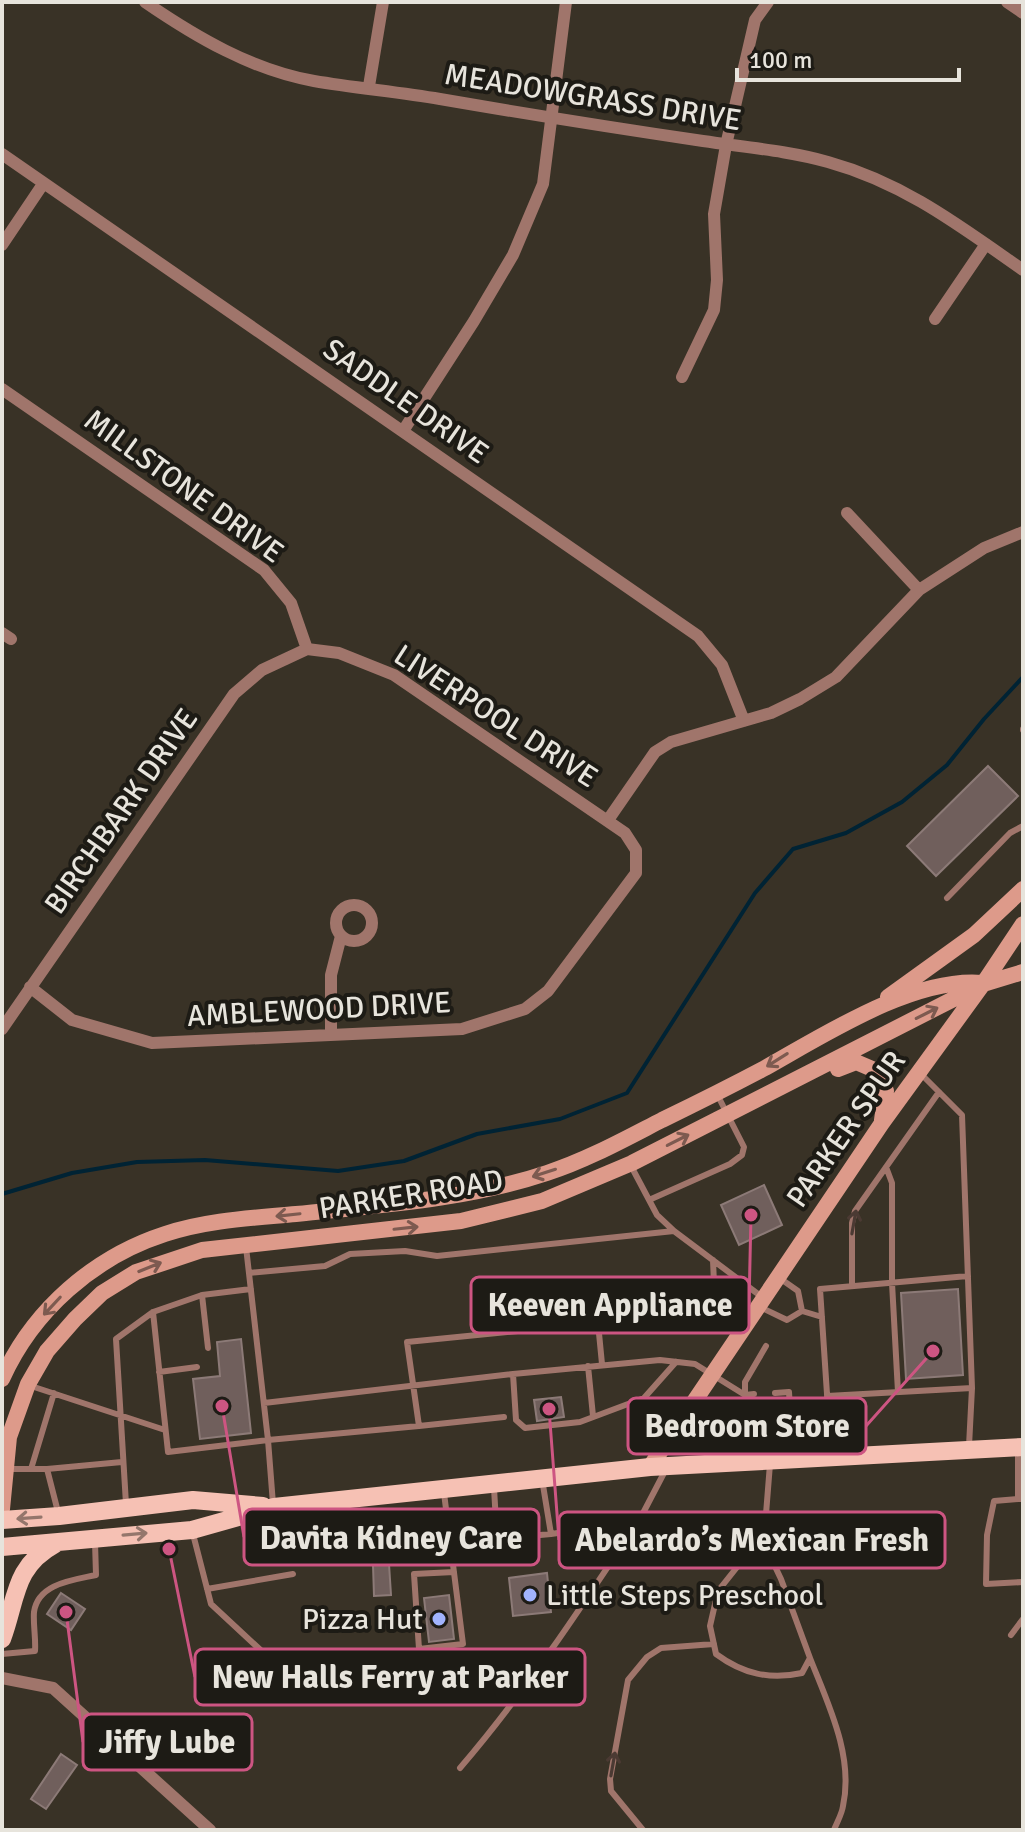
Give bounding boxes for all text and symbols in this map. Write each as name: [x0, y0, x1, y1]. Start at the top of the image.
scale bar: [737, 32, 959, 82]
text: 100 m: [749, 45, 812, 75]
street label: MEADOWGRASS DRIVE: [442, 56, 744, 139]
street label: SADDLE DRIVE: [316, 331, 496, 472]
street label: MILLSTONE DRIVE: [77, 402, 291, 571]
street label: LIVERPOOL DRIVE: [387, 637, 604, 796]
street label: BIRCHBARK DRIVE: [37, 701, 206, 921]
street label: AMBLEWOOD DRIVE: [186, 984, 452, 1035]
one-way arrow: [914, 1004, 938, 1020]
street label: PARKER SPUR: [779, 1044, 914, 1215]
one-way arrow: [767, 1051, 789, 1068]
one-way arrow: [665, 1132, 689, 1147]
street label: PARKER ROAD: [316, 1162, 506, 1227]
one-way arrow: [532, 1167, 557, 1182]
one-way arrow: [275, 1207, 302, 1222]
one-way arrow: [848, 1209, 863, 1235]
one-way arrow: [392, 1220, 419, 1235]
one-way arrow: [137, 1259, 162, 1273]
callout: Keeven Appliance: [471, 1277, 749, 1333]
text: Keeven Appliance: [487, 1286, 733, 1325]
one-way arrow: [43, 1295, 62, 1315]
callout: Bedroom Store: [628, 1398, 866, 1454]
text: Bedroom Store: [644, 1407, 850, 1446]
callout: Davita Kidney Care: [244, 1509, 539, 1565]
one-way arrow: [16, 1511, 43, 1526]
callout: Abelardo’s Mexican Fresh: [559, 1512, 945, 1568]
text: Davita Kidney Care: [259, 1519, 523, 1558]
text: Abelardo’s Mexican Fresh: [575, 1521, 929, 1560]
one-way arrow: [121, 1526, 148, 1541]
place label: Little Steps Preschool: [546, 1577, 823, 1614]
marker: Little Steps Preschool: [521, 1586, 539, 1604]
place label: Pizza Hut: [302, 1601, 423, 1638]
marker: Pizza Hut: [430, 1610, 448, 1628]
callout: New Halls Ferry at Parker: [195, 1649, 585, 1705]
text: New Halls Ferry at Parker: [211, 1658, 569, 1697]
callout: Jiffy Lube: [83, 1714, 252, 1770]
text: Jiffy Lube: [99, 1723, 235, 1762]
one-way arrow: [606, 1752, 621, 1777]

